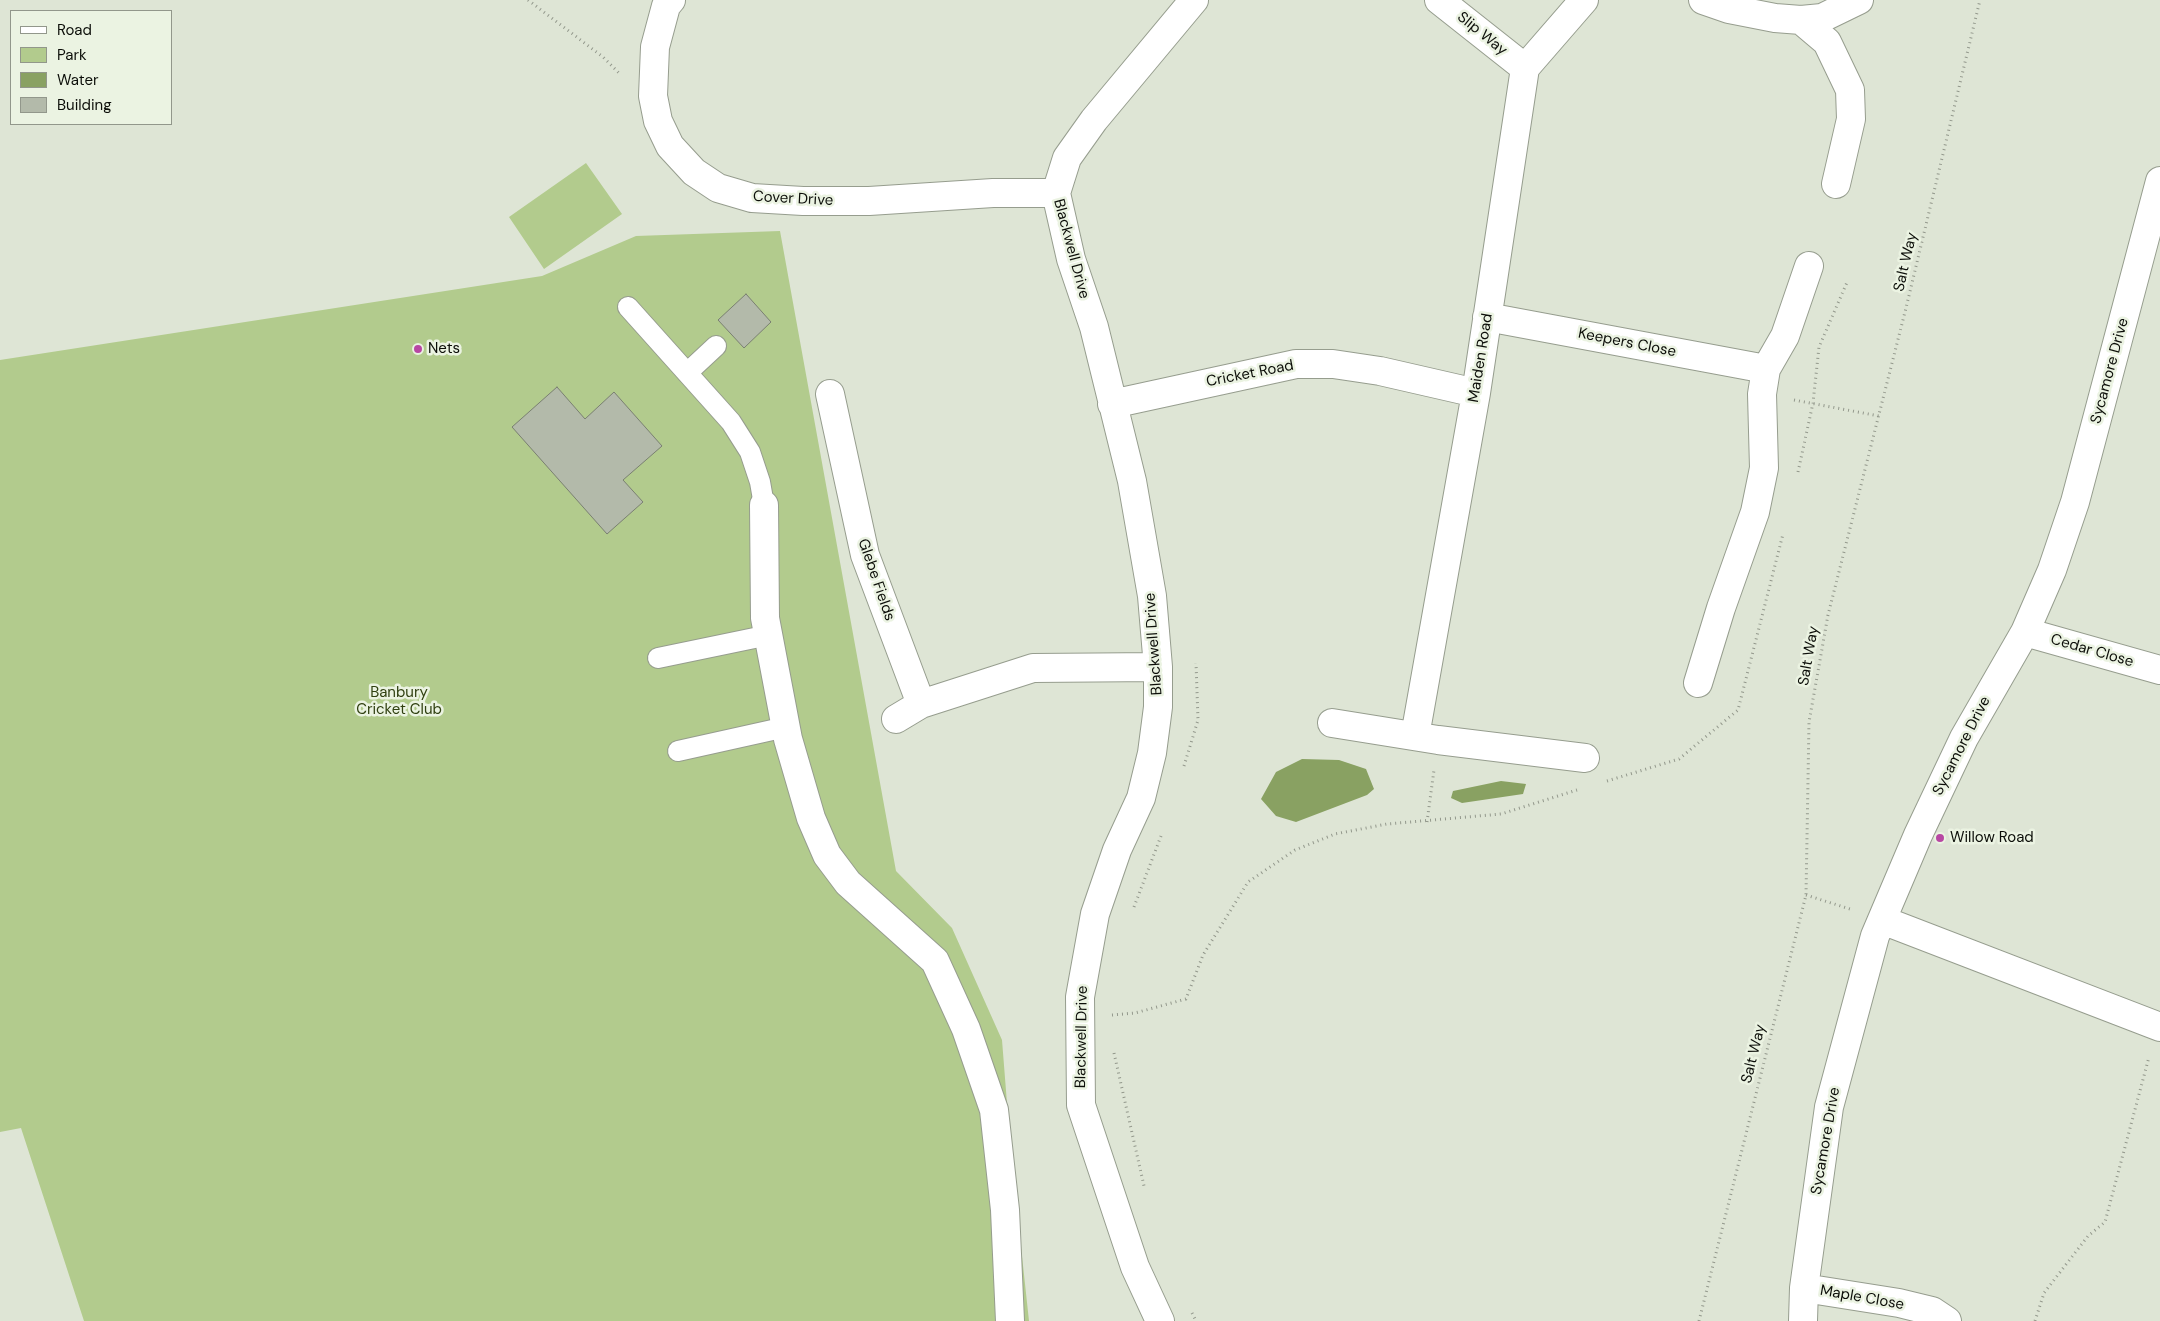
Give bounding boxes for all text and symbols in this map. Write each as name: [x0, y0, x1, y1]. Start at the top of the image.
street label: Slip Way: [1453, 8, 1511, 60]
legend: [10, 10, 172, 125]
text: Road: [57, 20, 92, 40]
text: Park: [57, 45, 87, 65]
text: Water: [57, 70, 98, 90]
text: Building: [57, 95, 112, 115]
street label: Cover Drive: [752, 188, 834, 210]
street label: Blackwell Drive: [1049, 197, 1093, 301]
street label: Salt Way: [1890, 231, 1922, 293]
street label: Maiden Road: [1465, 312, 1497, 404]
street label: Sycamore Drive: [2087, 316, 2133, 426]
street label: Keepers Close: [1577, 325, 1677, 361]
place label: Nets: [428, 340, 460, 358]
marker: Nets: [412, 343, 424, 355]
street label: Cricket Road: [1205, 357, 1295, 391]
street label: Glebe Fields: [854, 537, 898, 623]
street label: Blackwell Drive: [1141, 592, 1167, 696]
street label: Salt Way: [1795, 625, 1823, 687]
street label: Cedar Close: [2048, 631, 2136, 671]
park label: Banbury Cricket Club: [356, 684, 442, 719]
street label: Sycamore Drive: [1929, 694, 1995, 798]
place label: Willow Road: [1950, 829, 2034, 847]
marker: Willow Road: [1934, 832, 1946, 844]
street label: Blackwell Drive: [1072, 986, 1092, 1088]
street label: Salt Way: [1738, 1023, 1770, 1085]
street label: Sycamore Drive: [1808, 1086, 1844, 1196]
street label: Maple Close: [1819, 1282, 1905, 1314]

